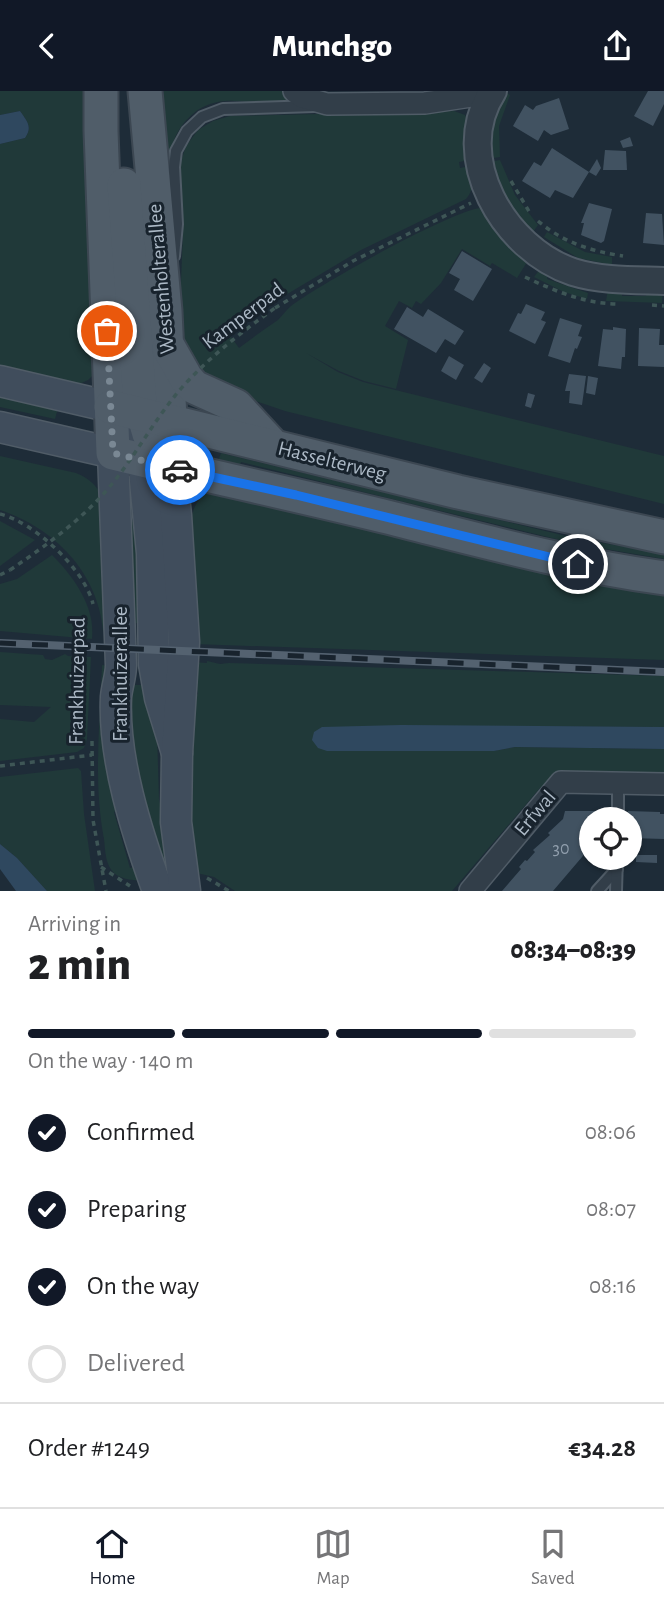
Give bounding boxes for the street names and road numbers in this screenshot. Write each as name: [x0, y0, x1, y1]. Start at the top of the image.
street label: Westenholterallee: [144, 203, 178, 355]
street label: Kamperpad: [198, 279, 288, 353]
street label: Hasselterweg: [276, 437, 389, 485]
street label: Frankhuizerallee: [110, 606, 131, 742]
street label: Frankhuizerpad: [65, 617, 89, 745]
street label: Erfwal: [510, 786, 560, 840]

